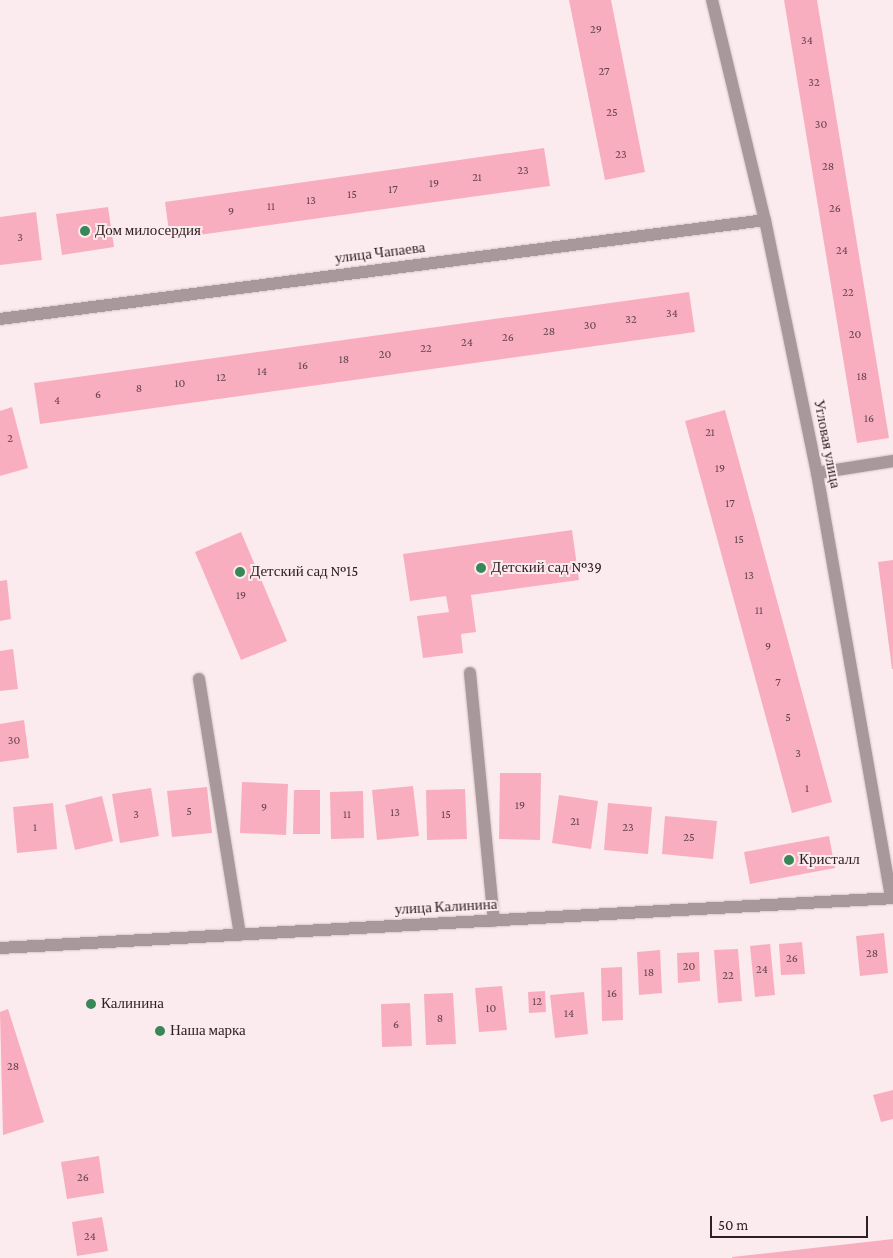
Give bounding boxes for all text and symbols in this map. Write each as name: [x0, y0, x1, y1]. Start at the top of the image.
house number: 29: [590, 23, 602, 37]
house number: 34: [801, 34, 813, 48]
house number: 27: [598, 65, 610, 79]
house number: 32: [808, 76, 820, 90]
house number: 25: [606, 106, 618, 120]
house number: 30: [815, 118, 827, 132]
house number: 23: [615, 148, 627, 162]
house number: 28: [822, 160, 834, 174]
house number: 23: [517, 164, 529, 178]
house number: 21: [472, 171, 482, 185]
house number: 19: [429, 177, 439, 191]
house number: 17: [388, 183, 398, 197]
house number: 15: [347, 188, 357, 202]
house number: 13: [306, 194, 316, 208]
house number: 11: [267, 200, 275, 214]
house number: 26: [829, 202, 841, 216]
house number: 9: [228, 205, 234, 219]
place label: Дом милосердия: [95, 222, 201, 240]
marker: Дом милосердия: [79, 225, 91, 237]
house number: 3: [17, 231, 23, 245]
street label: улица Чапаева: [334, 239, 426, 267]
house number: 24: [836, 244, 848, 258]
house number: 22: [842, 286, 854, 300]
house number: 34: [666, 307, 678, 321]
house number: 32: [625, 313, 637, 327]
house number: 30: [584, 319, 596, 333]
house number: 28: [543, 325, 555, 339]
house number: 20: [849, 328, 861, 342]
house number: 26: [502, 331, 514, 345]
house number: 24: [461, 336, 473, 350]
house number: 22: [420, 342, 432, 356]
house number: 20: [379, 348, 391, 362]
house number: 18: [339, 353, 349, 367]
house number: 16: [298, 359, 308, 373]
house number: 14: [257, 365, 267, 379]
house number: 18: [857, 370, 867, 384]
house number: 12: [216, 371, 226, 385]
house number: 10: [175, 377, 185, 391]
house number: 8: [136, 382, 142, 396]
house number: 6: [95, 388, 101, 402]
house number: 4: [54, 394, 60, 408]
street label: Угловая улица: [810, 398, 844, 490]
house number: 16: [864, 412, 874, 426]
house number: 21: [705, 426, 715, 440]
house number: 2: [7, 432, 13, 446]
house number: 19: [715, 462, 725, 476]
house number: 17: [725, 497, 735, 511]
house number: 15: [734, 533, 744, 547]
place label: Детский сад №39: [491, 559, 602, 577]
marker: Детский сад №39: [475, 562, 487, 574]
place label: Детский сад №15: [250, 563, 358, 581]
marker: Детский сад №15: [234, 566, 246, 578]
house number: 13: [744, 569, 754, 583]
house number: 19: [236, 589, 246, 603]
house number: 11: [755, 604, 763, 618]
house number: 9: [765, 640, 771, 654]
house number: 7: [775, 676, 781, 690]
house number: 5: [785, 711, 791, 725]
house number: 30: [8, 734, 20, 748]
house number: 3: [795, 747, 801, 761]
house number: 1: [805, 782, 809, 796]
house number: 19: [515, 799, 525, 813]
house number: 9: [261, 801, 267, 815]
house number: 5: [186, 805, 192, 819]
house number: 13: [390, 806, 400, 820]
house number: 3: [133, 808, 139, 822]
house number: 11: [343, 808, 351, 822]
house number: 15: [441, 808, 451, 822]
house number: 21: [570, 815, 580, 829]
house number: 1: [33, 821, 37, 835]
house number: 23: [622, 821, 634, 835]
house number: 25: [683, 831, 695, 845]
place label: Кристалл: [799, 851, 860, 869]
marker: Кристалл: [783, 854, 795, 866]
street label: улица Калинина: [394, 895, 498, 919]
house number: 28: [866, 947, 878, 961]
house number: 26: [786, 952, 798, 966]
house number: 20: [683, 960, 695, 974]
house number: 24: [756, 963, 768, 977]
house number: 18: [644, 966, 654, 980]
house number: 22: [722, 969, 734, 983]
house number: 16: [607, 987, 617, 1001]
place label: Калинина: [101, 995, 164, 1013]
house number: 12: [532, 995, 542, 1009]
marker: Калинина: [85, 998, 97, 1010]
house number: 10: [486, 1002, 496, 1016]
house number: 14: [564, 1007, 574, 1021]
house number: 8: [437, 1012, 443, 1026]
house number: 6: [393, 1018, 399, 1032]
place label: Наша марка: [170, 1022, 246, 1040]
marker: Наша марка: [154, 1025, 166, 1037]
house number: 28: [7, 1060, 19, 1074]
house number: 26: [77, 1171, 89, 1185]
scale bar: [713, 1206, 870, 1238]
text: 50 m: [718, 1217, 748, 1233]
house number: 24: [84, 1230, 96, 1244]

